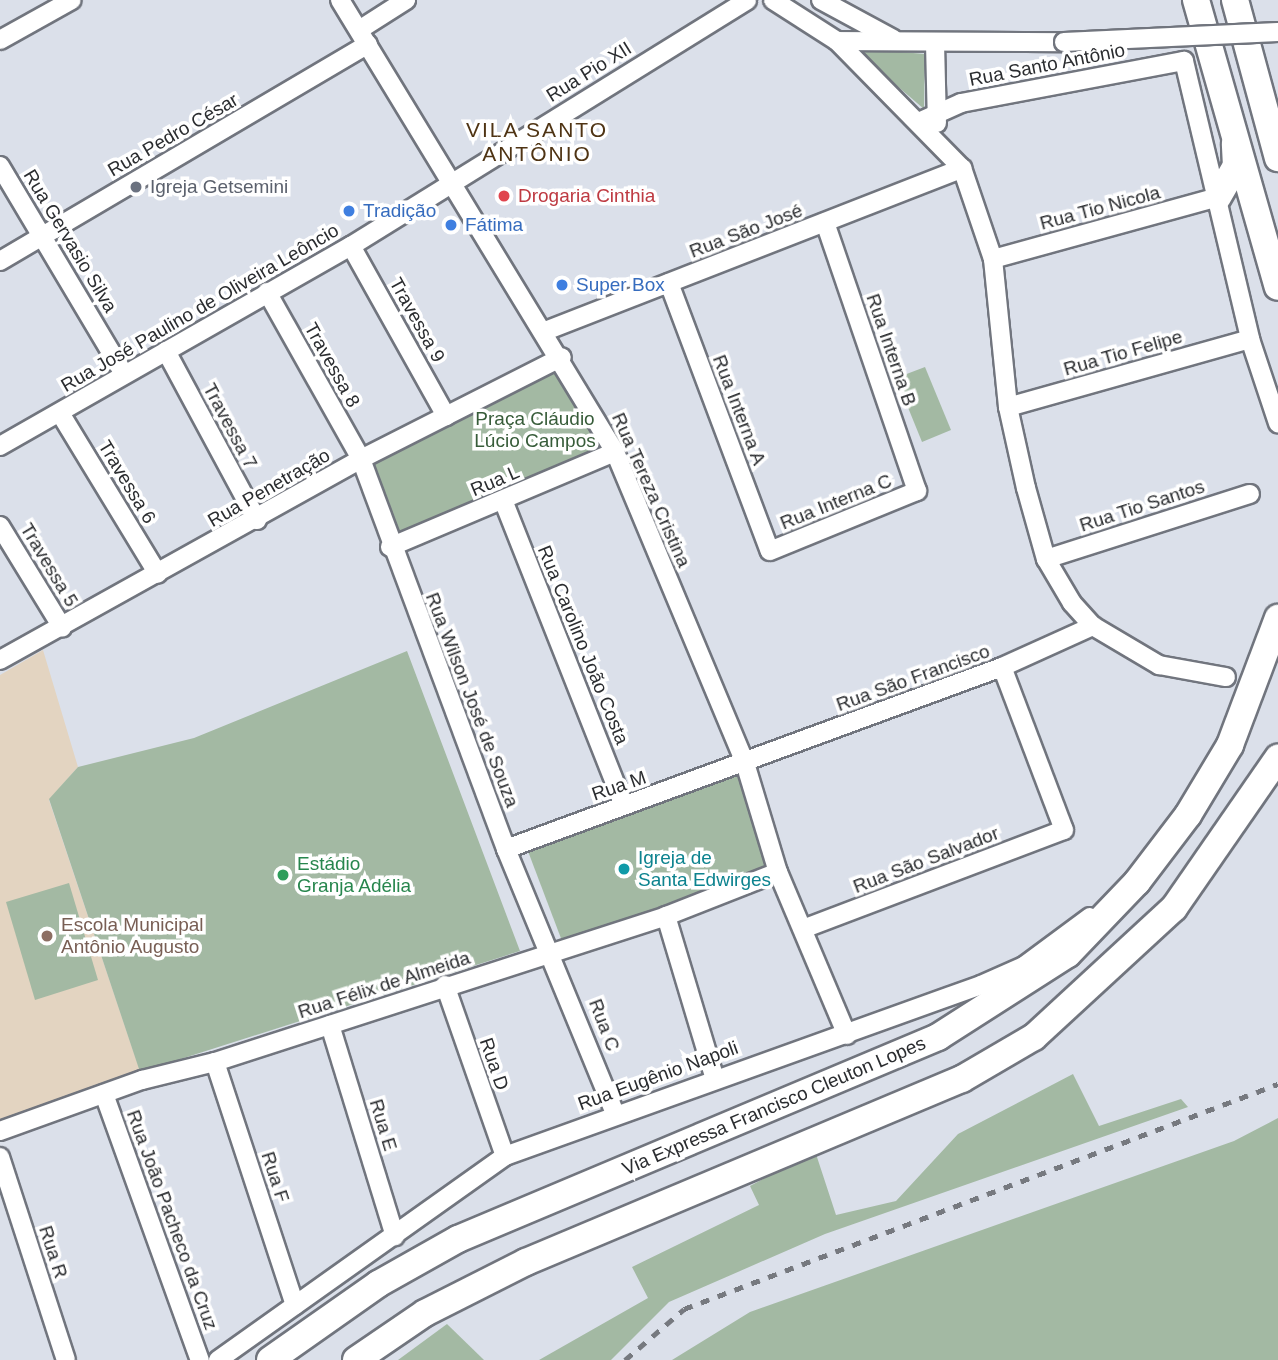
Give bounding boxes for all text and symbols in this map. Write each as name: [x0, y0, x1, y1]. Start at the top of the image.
street label: Rua Pio XII: [542, 37, 636, 107]
street label: Rua Santo Antônio: [967, 39, 1127, 91]
street label: Rua Pedro César: [104, 88, 242, 182]
district label: VILA SANTO ANTÔNIO: [467, 117, 607, 167]
street label: Rua Gervasio Silva: [18, 165, 122, 317]
place label: Igreja Getsemini: [150, 176, 288, 198]
marker: Igreja Getsemini: [128, 179, 144, 195]
street label: Rua Tio Nicola: [1037, 181, 1163, 235]
place label: Drogaria Cinthia: [518, 185, 655, 207]
marker: Drogaria Cinthia: [496, 188, 512, 204]
street label: Rua São José: [686, 199, 806, 263]
place label: Tradição: [363, 200, 436, 222]
marker: Tradição: [341, 203, 357, 219]
place label: Fátima: [465, 214, 523, 236]
marker: Fátima: [443, 217, 459, 233]
street label: Rua José Paulino de Oliveira Leôncio: [57, 219, 343, 397]
street label: Travessa 9: [384, 274, 450, 366]
place label: Super Box: [576, 274, 665, 296]
marker: Super Box: [554, 277, 570, 293]
street label: Rua Interna B: [861, 291, 921, 409]
street label: Travessa 8: [299, 319, 365, 411]
street label: Rua Tio Felipe: [1061, 325, 1185, 381]
street label: Rua Interna A: [707, 351, 771, 469]
street label: Travessa 7: [198, 379, 262, 473]
park label: Praça Cláudio Lúcio Campos: [474, 408, 596, 452]
street label: Rua Tereza Cristina: [607, 409, 695, 571]
street label: Travessa 6: [93, 436, 161, 528]
street label: Rua Penetração: [204, 444, 334, 532]
street label: Rua L: [467, 461, 523, 501]
street label: Rua Interna C: [777, 469, 895, 535]
street label: Rua Tio Santos: [1077, 475, 1207, 537]
street label: Travessa 5: [15, 519, 83, 611]
street label: Rua Carolino João Costa: [533, 542, 633, 748]
street label: Rua Wilson José de Souza: [420, 589, 524, 811]
street label: Rua São Francisco: [833, 640, 993, 716]
street label: Rua M: [589, 766, 649, 806]
street label: Rua São Salvador: [850, 822, 1002, 898]
place label: Igreja de Santa Edwirges: [638, 847, 771, 891]
place label: Estádio Granja Adélia: [297, 853, 412, 897]
marker: Igreja de Santa Edwirges: [616, 861, 632, 877]
marker: Estádio Granja Adélia: [275, 867, 291, 883]
place label: Escola Municipal Antônio Augusto: [61, 914, 204, 958]
marker: Escola Municipal Antônio Augusto: [39, 928, 55, 944]
street label: Rua Félix de Almeida: [295, 946, 473, 1024]
street label: Rua C: [584, 996, 624, 1054]
street label: Via Expressa Francisco Cleuton Lopes: [619, 1032, 929, 1180]
street label: Rua D: [474, 1035, 514, 1093]
street label: Rua Eugênio Napoli: [575, 1036, 741, 1116]
street label: Rua E: [364, 1096, 402, 1154]
street label: Rua João Pacheco da Cruz: [122, 1107, 222, 1333]
street label: Rua F: [256, 1149, 294, 1205]
street label: Rua R: [34, 1223, 72, 1281]

